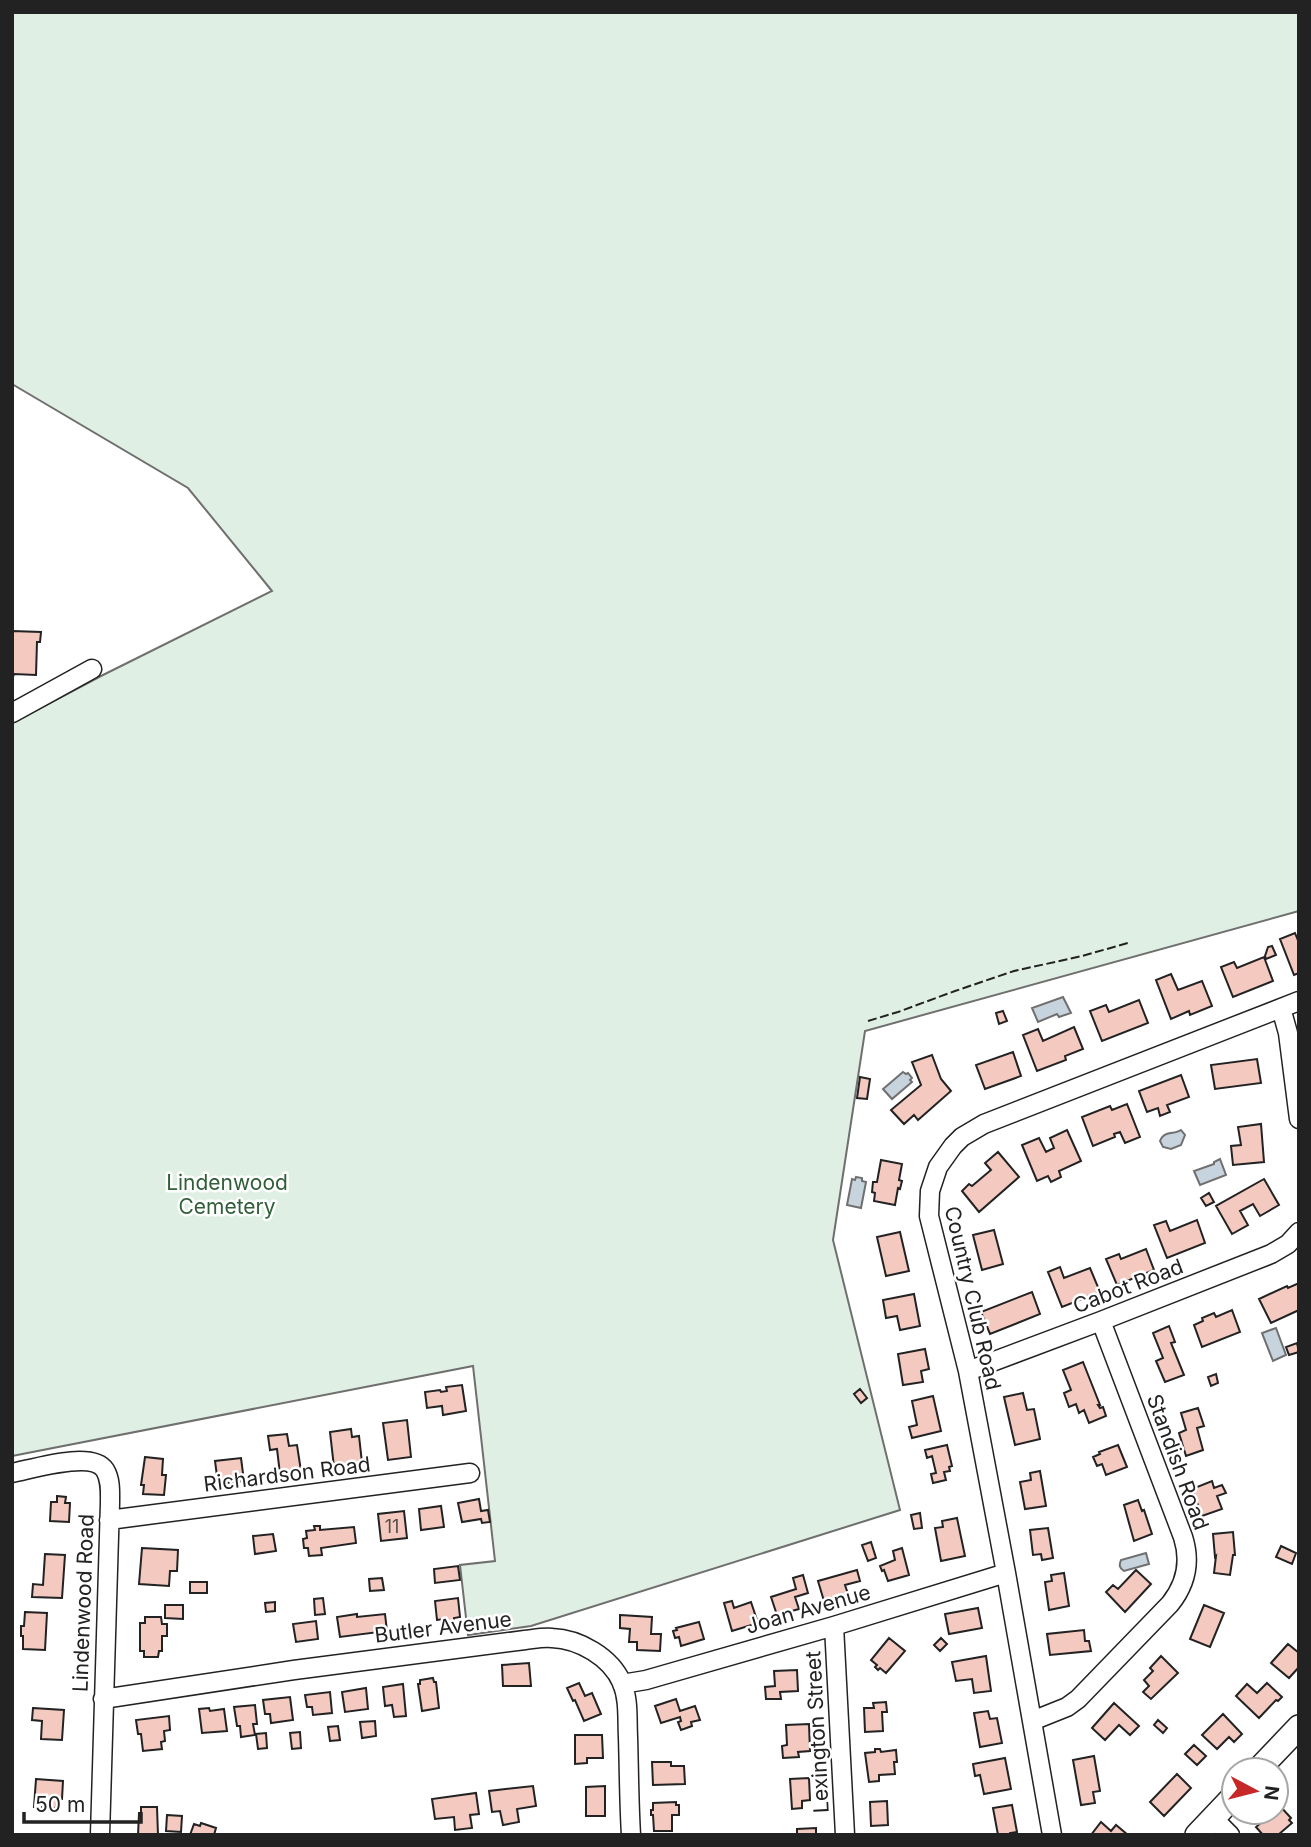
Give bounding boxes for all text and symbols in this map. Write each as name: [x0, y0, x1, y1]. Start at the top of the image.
park label: Lindenwood Cemetery: [166, 1170, 288, 1219]
street label: Country Club Road: [940, 1204, 1006, 1392]
street label: Cabot Road: [1069, 1254, 1187, 1318]
street label: Standish Road: [1142, 1391, 1214, 1533]
street label: Richardson Road: [202, 1451, 372, 1497]
street label: Lindenwood Road: [67, 1513, 99, 1693]
house number: 11: [385, 1516, 399, 1537]
street label: Joan Avenue: [743, 1579, 873, 1639]
street label: Butler Avenue: [373, 1606, 513, 1648]
street label: Lexington Street: [800, 1650, 834, 1814]
north arrow: [1220, 1756, 1290, 1826]
scale bar: [24, 1780, 142, 1824]
text: N: [1259, 1784, 1284, 1802]
text: 50 m: [35, 1792, 85, 1817]

